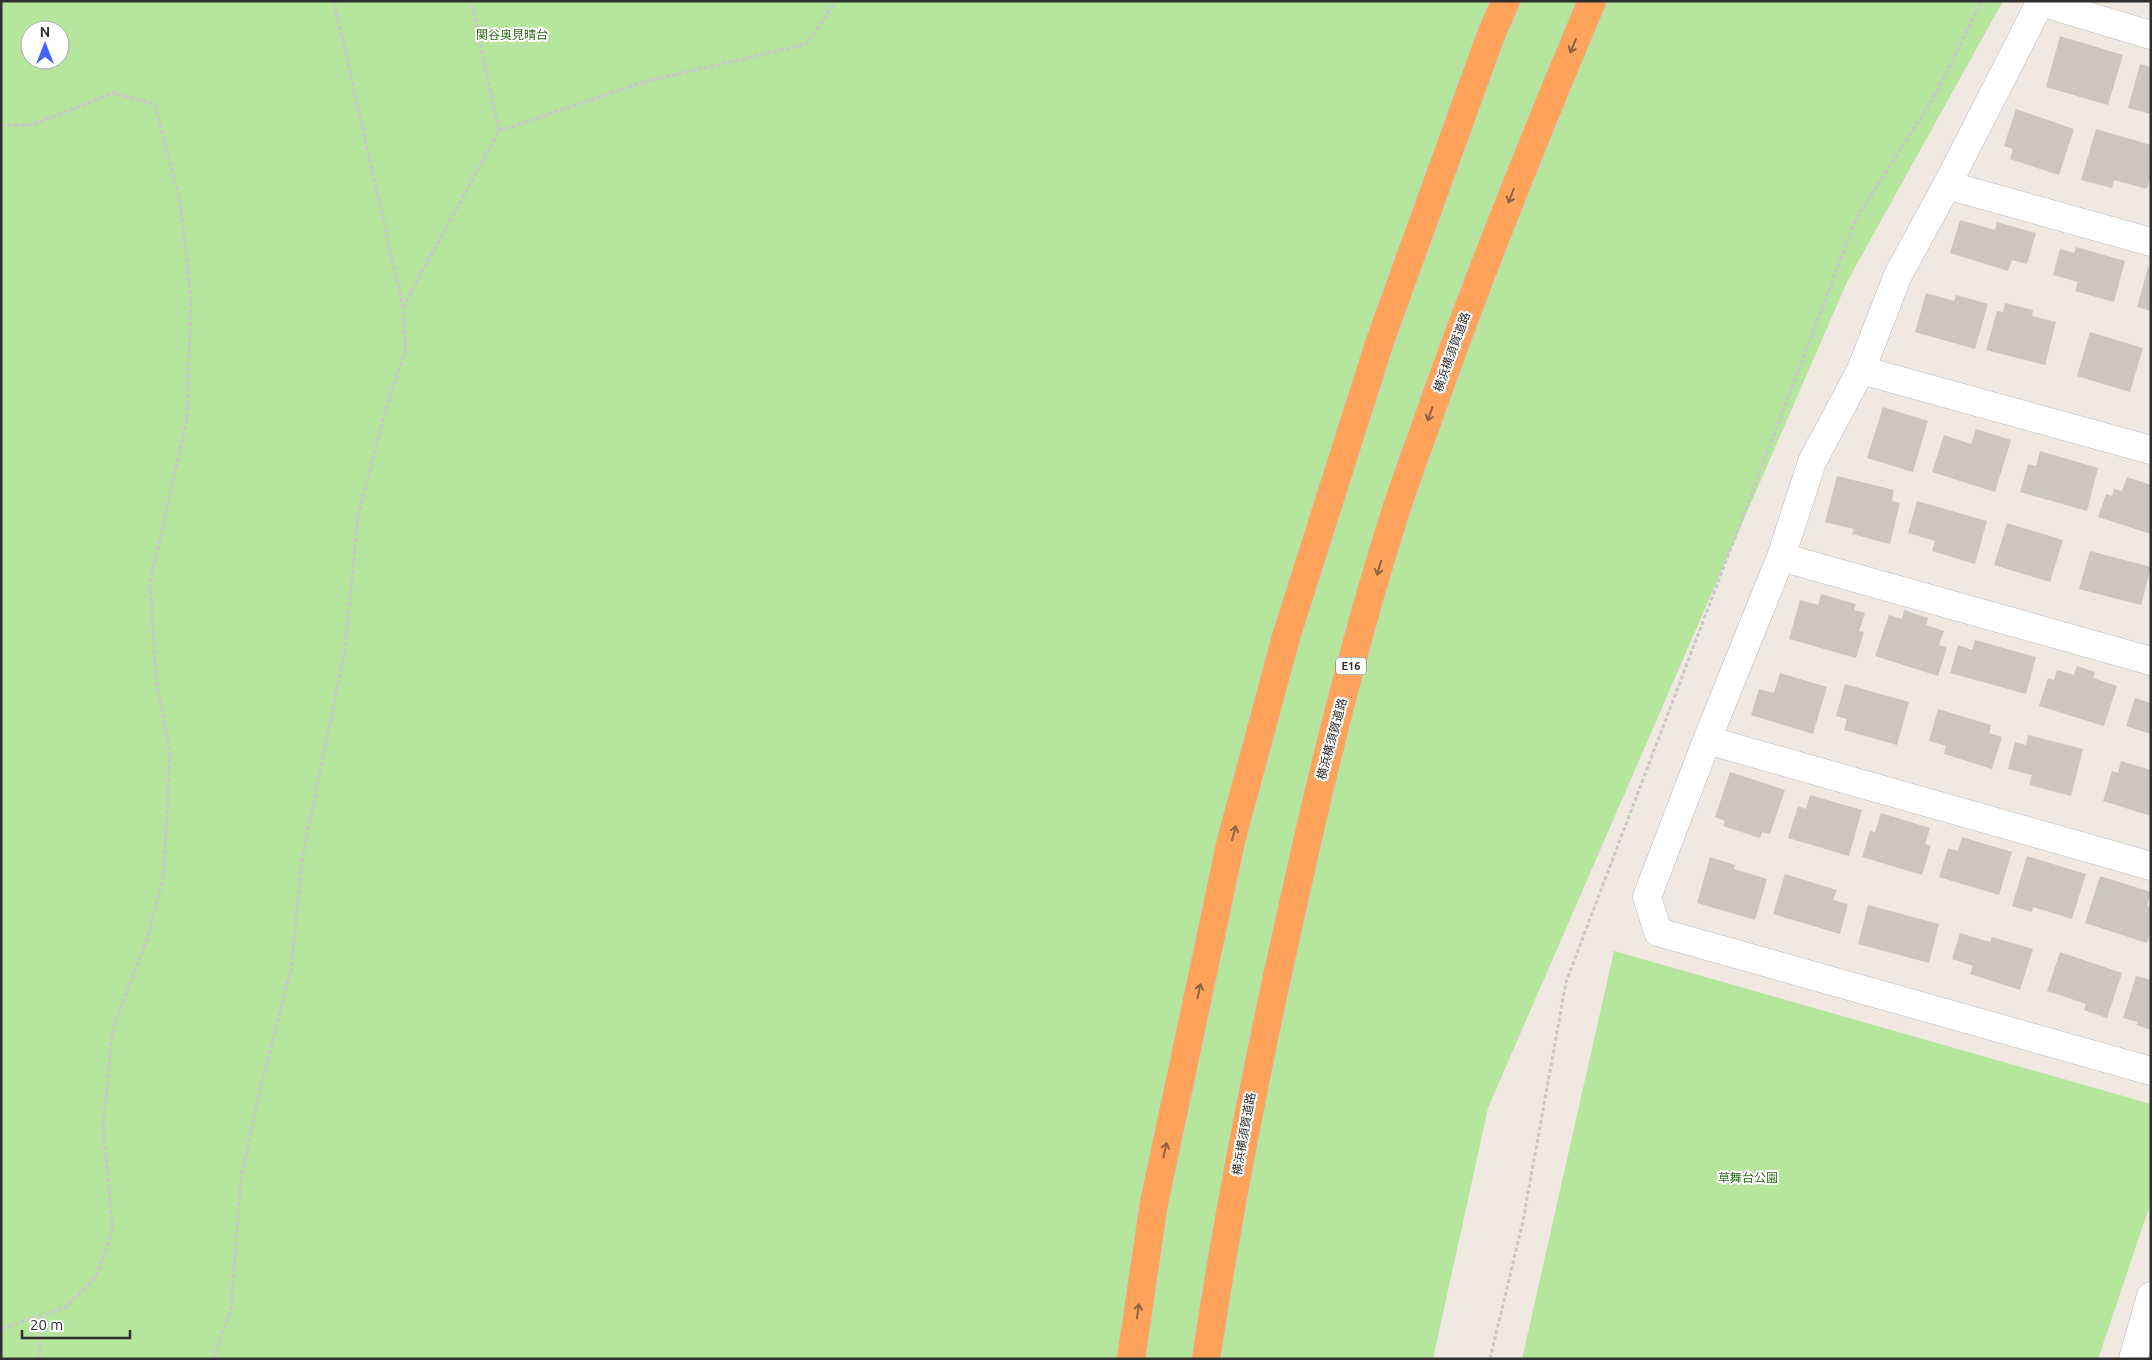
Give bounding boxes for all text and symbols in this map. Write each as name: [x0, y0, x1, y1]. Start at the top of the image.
north arrow: [20, 20, 70, 70]
text: N: [40, 24, 50, 40]
park label: 関谷奥見晴台: [476, 28, 548, 41]
one-way arrow: [1568, 38, 1578, 53]
one-way arrow: [1506, 188, 1515, 203]
street label: 横浜横須賀道路: [1431, 310, 1472, 394]
one-way arrow: [1425, 406, 1434, 421]
one-way arrow: [1374, 560, 1383, 576]
road number: E16: [1336, 658, 1366, 674]
street label: 横浜横須賀道路: [1314, 697, 1349, 781]
one-way arrow: [1229, 825, 1239, 841]
one-way arrow: [1195, 984, 1204, 1000]
street label: 横浜横須賀道路: [1230, 1091, 1257, 1176]
one-way arrow: [1161, 1143, 1170, 1159]
park label: 草舞台公園: [1718, 1171, 1778, 1184]
one-way arrow: [1133, 1303, 1143, 1319]
scale bar: [22, 1308, 130, 1340]
text: 20 m: [30, 1316, 63, 1333]

